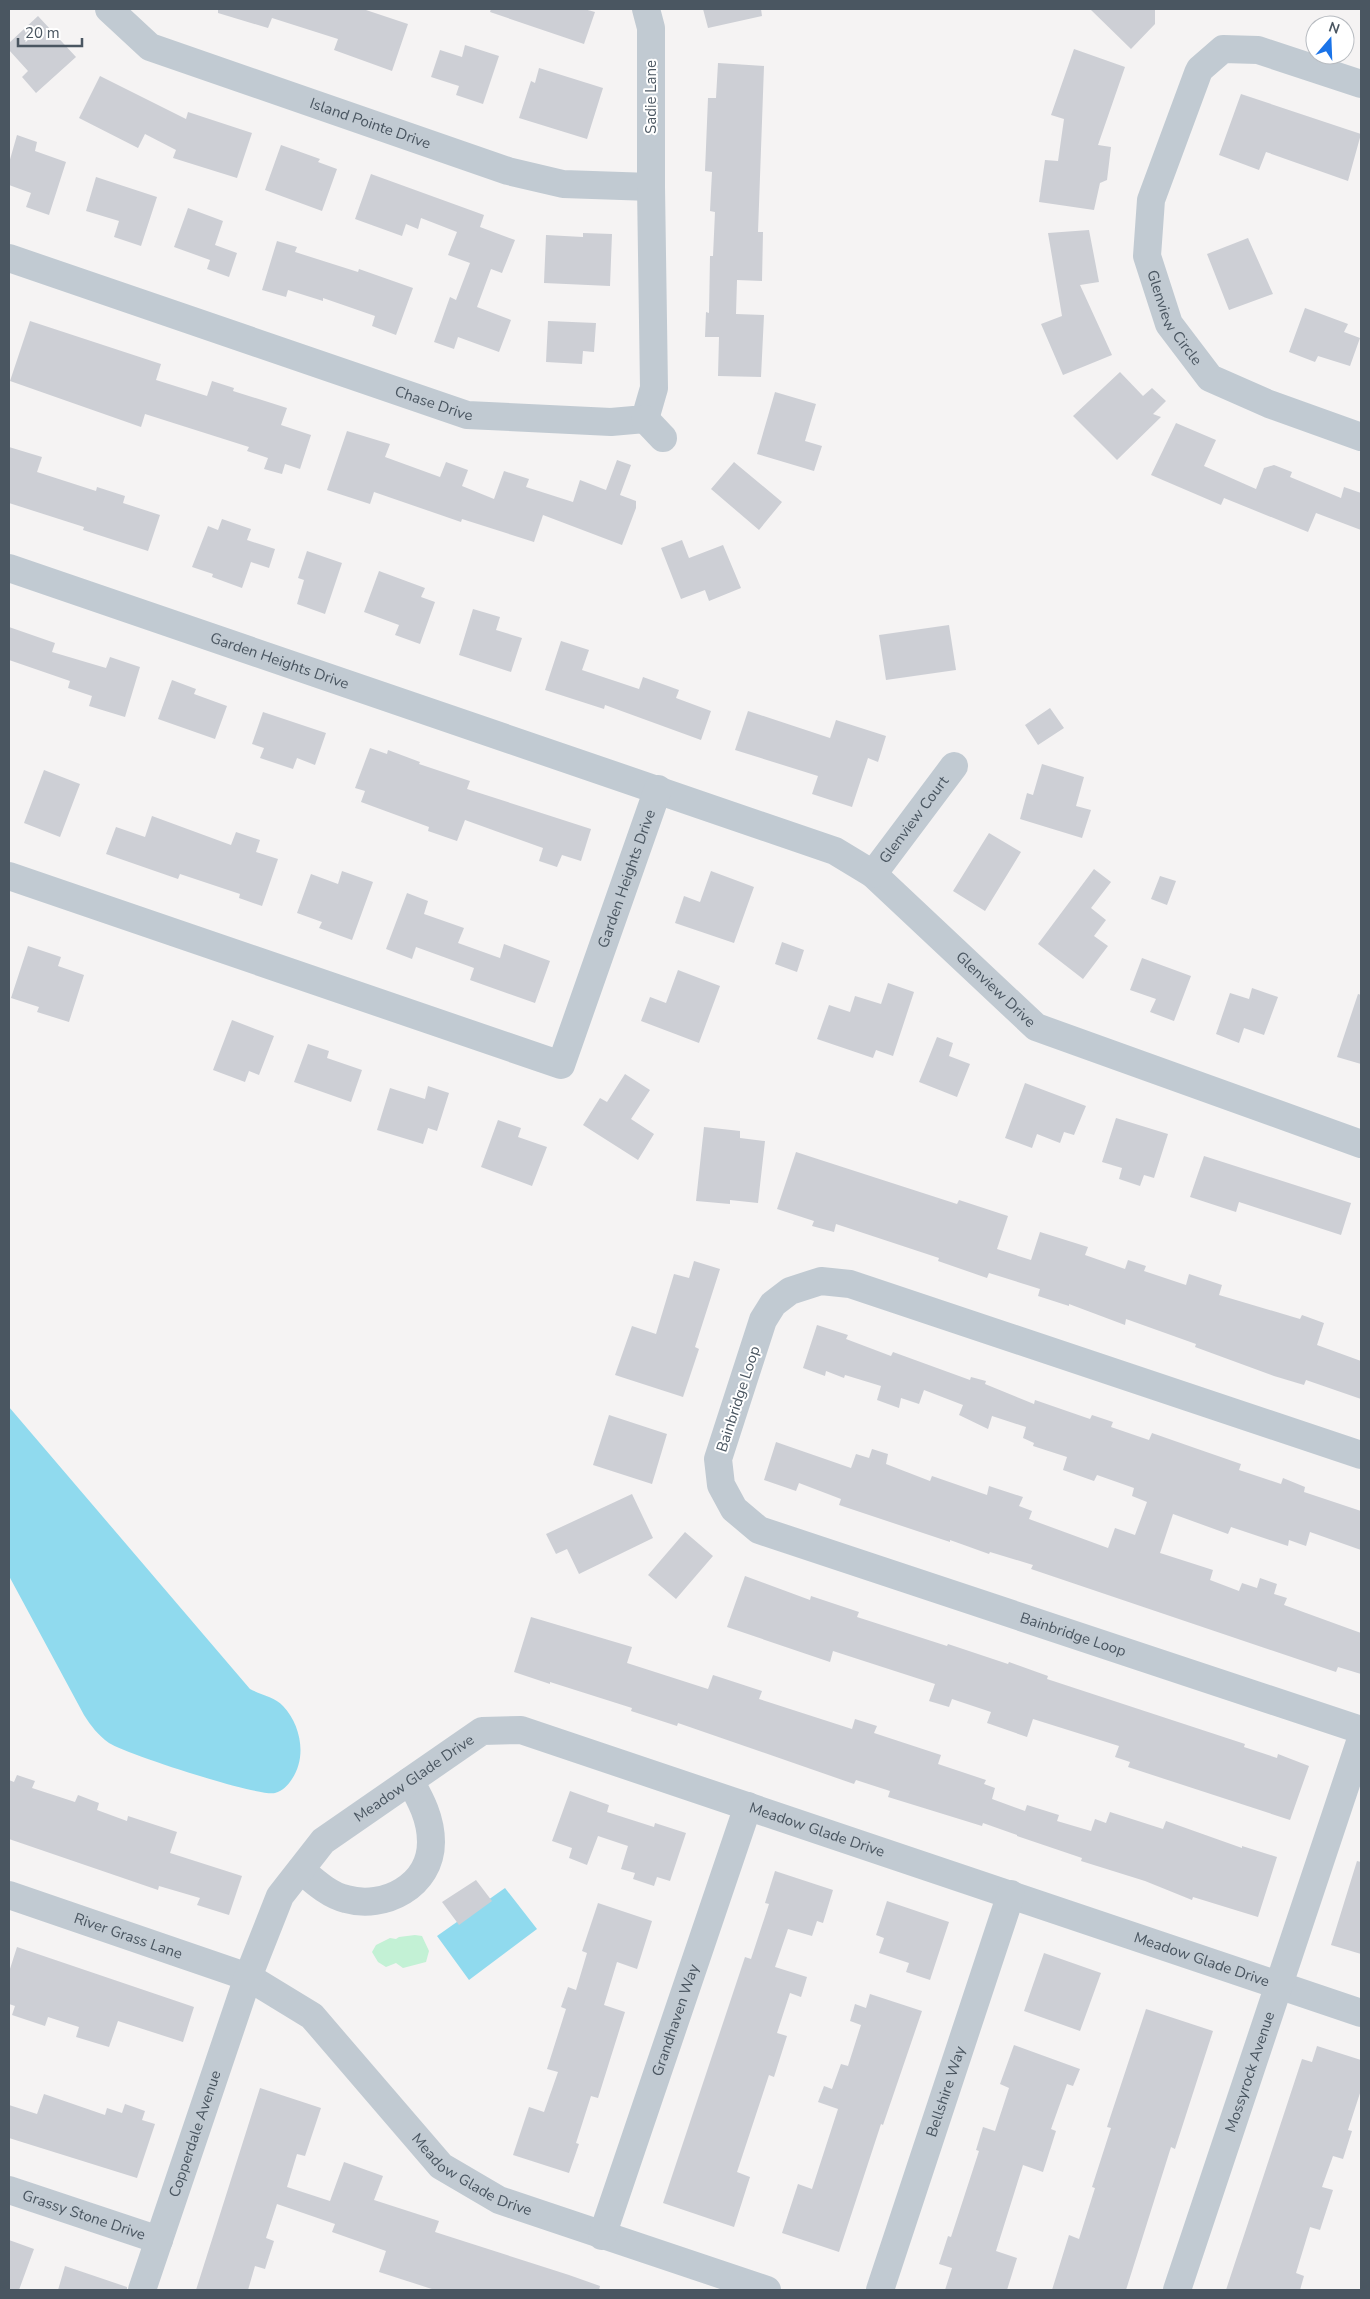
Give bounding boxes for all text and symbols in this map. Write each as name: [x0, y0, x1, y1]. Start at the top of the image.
scale bar: [18, 15, 81, 47]
north arrow: [1305, 15, 1355, 65]
text: N: [1326, 17, 1342, 39]
text: 20 m: [25, 23, 60, 43]
street label: Sadie Lane: [641, 60, 661, 134]
street label: Island Pointe Drive: [307, 93, 433, 153]
street label: Glenview Circle: [1142, 267, 1207, 369]
street label: Chase Drive: [392, 381, 473, 425]
street label: Garden Heights Drive: [208, 628, 352, 694]
street label: Glenview Court: [874, 771, 954, 867]
street label: Garden Heights Drive: [593, 807, 660, 951]
street label: Glenview Drive: [951, 947, 1040, 1032]
street label: Bainbridge Loop: [711, 1343, 765, 1455]
street label: Bainbridge Loop: [1017, 1607, 1129, 1661]
street label: Meadow Glade Drive: [350, 1730, 478, 1827]
street label: Meadow Glade Drive: [747, 1798, 887, 1862]
street label: River Grass Lane: [71, 1908, 185, 1964]
street label: Meadow Glade Drive: [1131, 1927, 1272, 1991]
street label: Grandhaven Way: [647, 1961, 704, 2079]
street label: Mossyrock Avenue: [1220, 2009, 1279, 2135]
street label: Bellshire Way: [921, 2043, 970, 2140]
street label: Copperdale Avenue: [164, 2068, 226, 2200]
street label: Meadow Glade Drive: [407, 2129, 535, 2220]
street label: Grassy Stone Drive: [20, 2185, 148, 2245]

